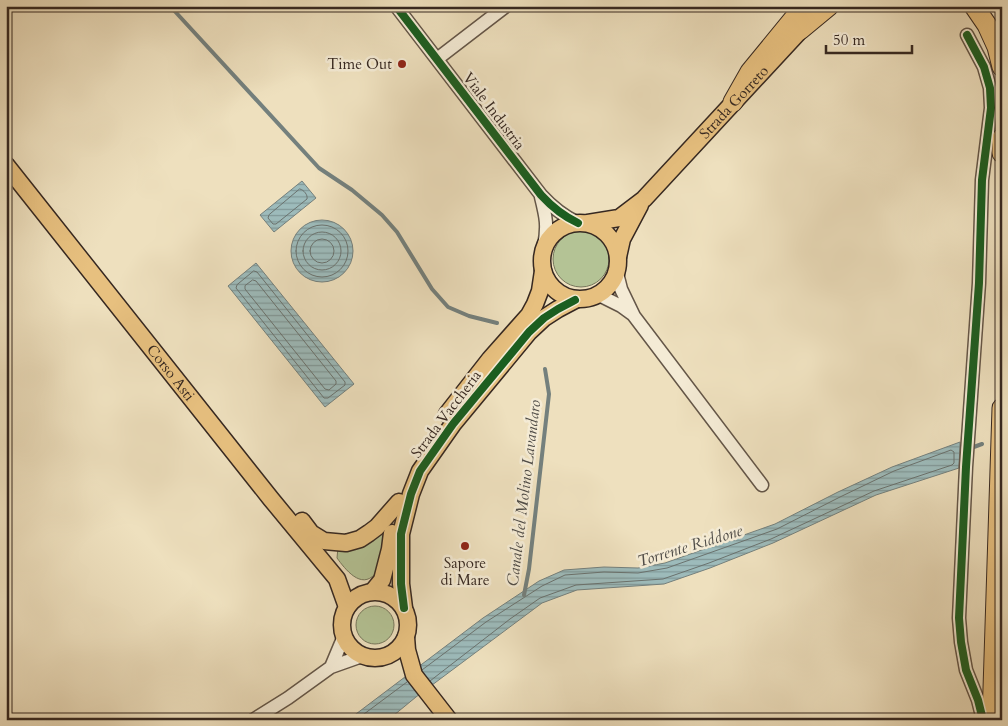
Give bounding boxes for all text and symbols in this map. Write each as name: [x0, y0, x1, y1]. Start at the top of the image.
scale bar: [826, 22, 912, 54]
text: 50 m: [833, 30, 865, 50]
place label: Time Out: [327, 54, 392, 74]
marker: Time Out: [396, 58, 408, 70]
street label: Strada Gorreto: [695, 61, 773, 143]
street label: Viale Industria: [458, 68, 530, 154]
street label: Corso Asti: [142, 340, 199, 405]
street label: Strada Vaccheria: [406, 366, 486, 462]
water label: Canale del Molino Lavandaro: [502, 398, 546, 587]
water label: Torrente Riddone: [635, 519, 746, 572]
marker: Sapore di Mare: [459, 540, 471, 552]
place label: Sapore di Mare: [440, 553, 490, 590]

